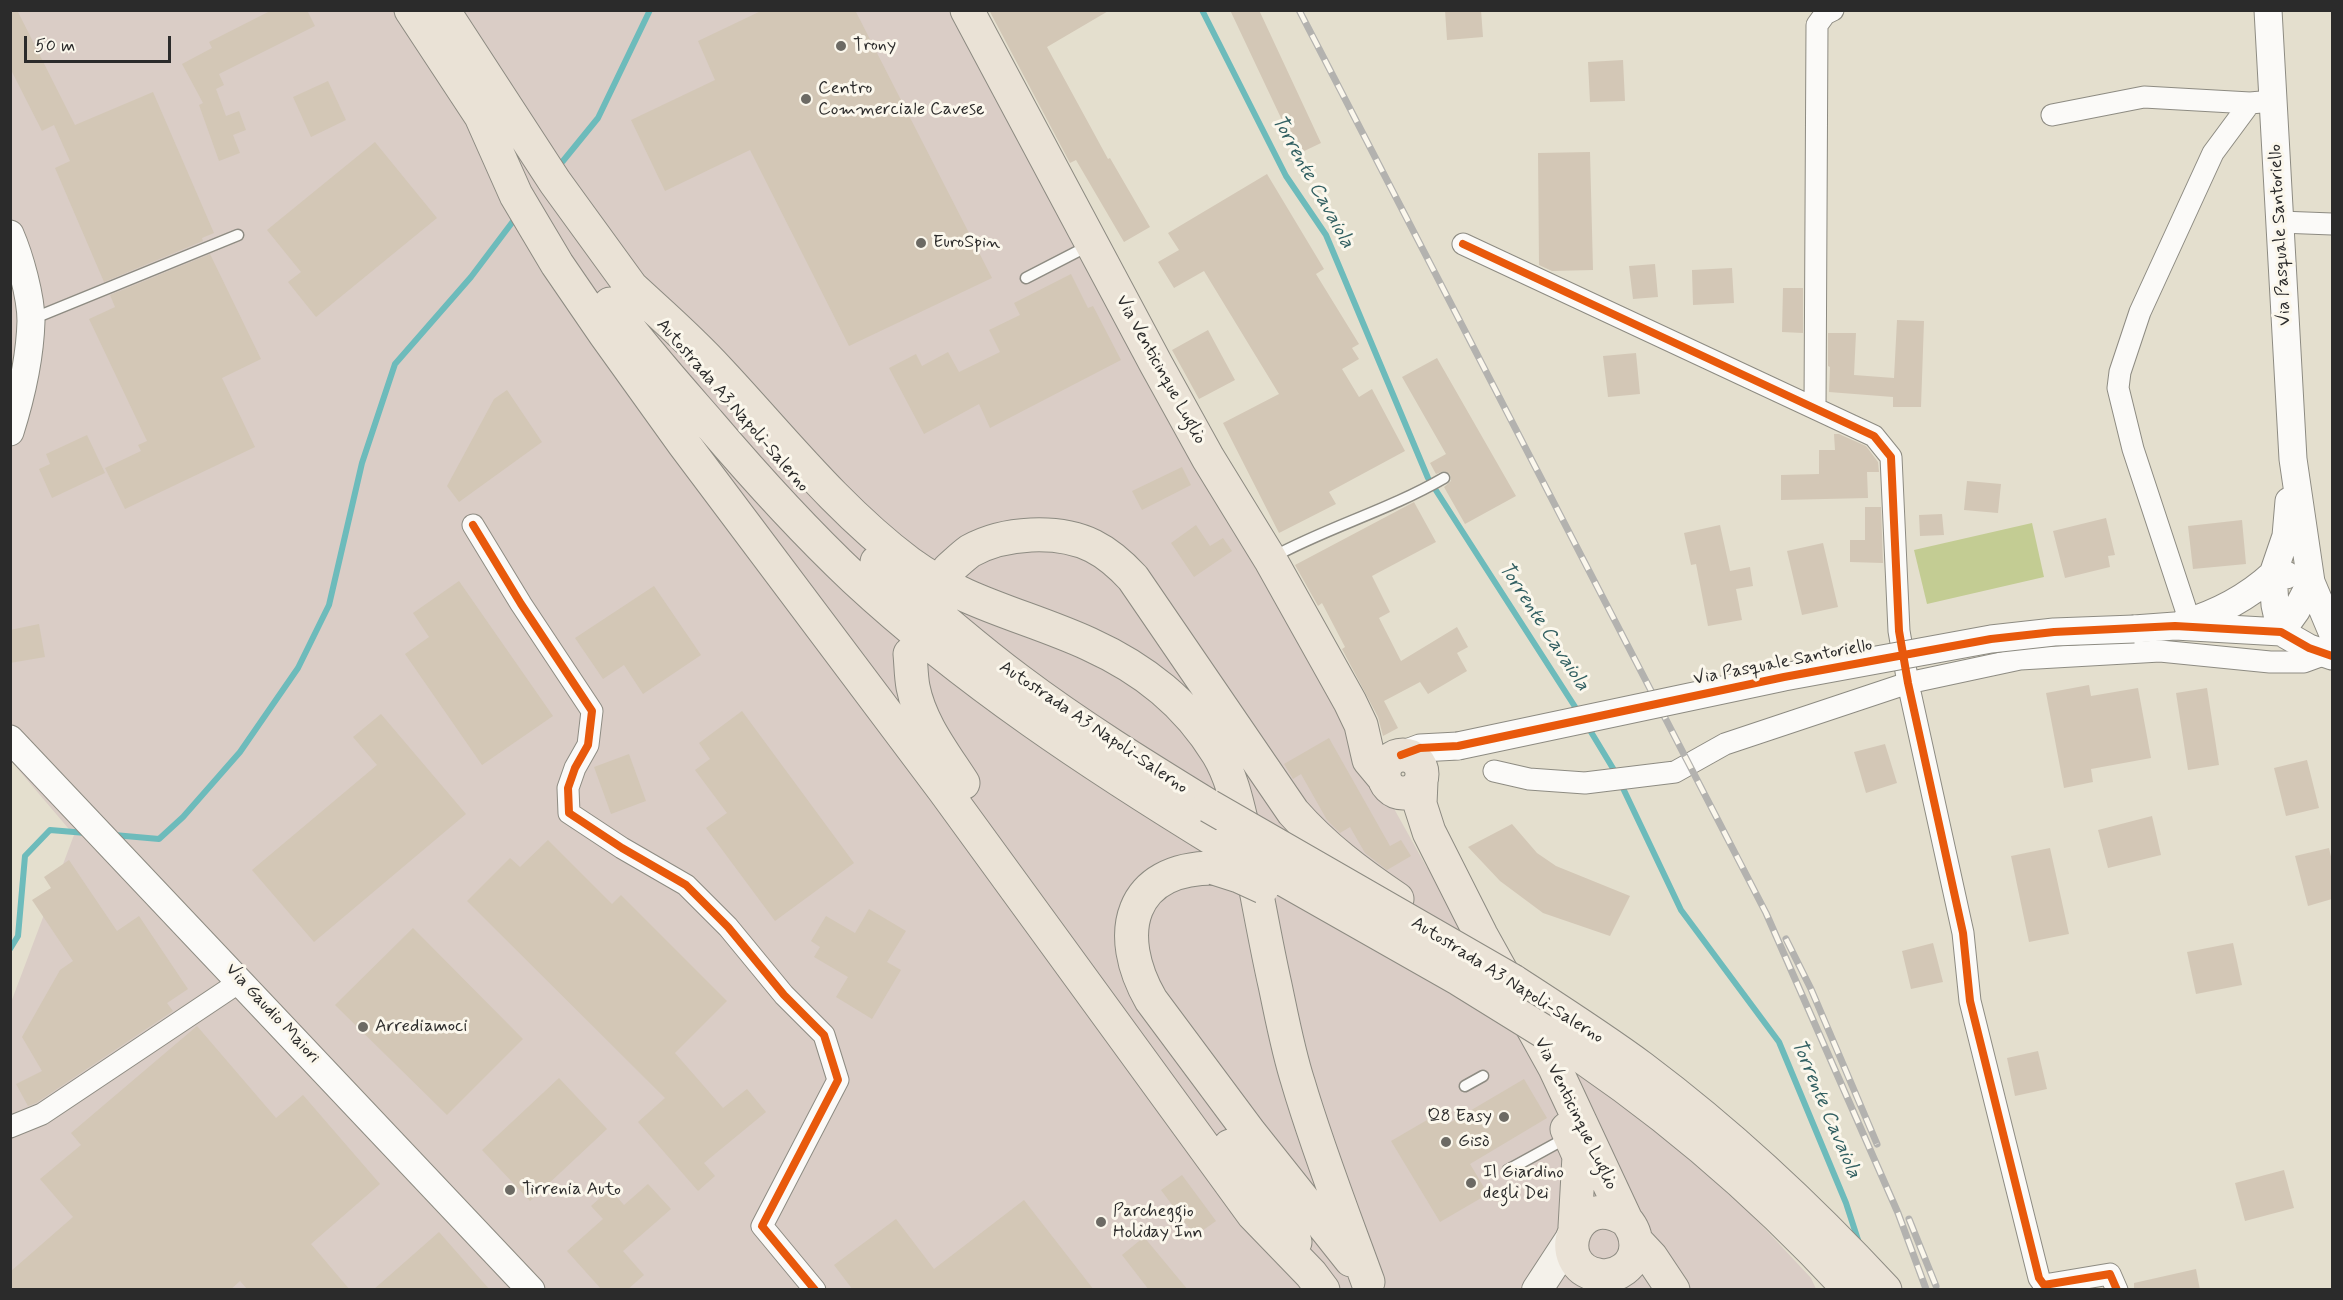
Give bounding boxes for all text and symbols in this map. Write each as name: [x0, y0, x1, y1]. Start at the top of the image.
scale bar: [27, 24, 174, 62]
text: 50 m: [35, 34, 75, 58]
place label: Trony: [853, 35, 896, 57]
marker: Trony: [834, 39, 848, 53]
place label: Centro Commerciale Cavese: [818, 78, 985, 121]
marker: Centro Commerciale Cavese: [799, 92, 813, 106]
water label: Torrente Cavaiola: [1265, 111, 1359, 253]
street label: Via Pasquale Santoriello: [2265, 144, 2297, 326]
place label: EuroSpin: [933, 232, 1000, 254]
marker: EuroSpin: [914, 236, 928, 250]
street label: Via Venticinque Luglio: [1110, 292, 1210, 448]
street label: Autostrada A3 Napoli-Salerno: [651, 315, 813, 497]
water label: Torrente Cavaiola: [1492, 558, 1594, 696]
street label: Via Pasquale Santoriello: [1692, 635, 1874, 691]
street label: Autostrada A3 Napoli-Salerno: [995, 657, 1191, 799]
street label: Autostrada A3 Napoli-Salerno: [1407, 913, 1607, 1049]
street label: Via Gaudio Maiori: [220, 959, 324, 1069]
place label: Arrediamoci: [375, 1016, 468, 1038]
marker: Arrediamoci: [356, 1020, 370, 1034]
street label: Via Venticinque Luglio: [1529, 1034, 1621, 1194]
water label: Torrente Cavaiola: [1785, 1036, 1865, 1182]
place label: Q8 Easy: [1427, 1106, 1492, 1128]
marker: Q8 Easy: [1497, 1110, 1511, 1124]
place label: Gisò: [1458, 1131, 1490, 1153]
marker: Gisò: [1439, 1135, 1453, 1149]
place label: Il Giardino degli Dei: [1483, 1162, 1564, 1204]
marker: Il Giardino degli Dei: [1464, 1176, 1478, 1190]
place label: Tirrenia Auto: [522, 1179, 621, 1201]
marker: Tirrenia Auto: [503, 1183, 517, 1197]
place label: Parcheggio Holiday Inn: [1113, 1201, 1203, 1244]
marker: Parcheggio Holiday Inn: [1094, 1215, 1108, 1229]

